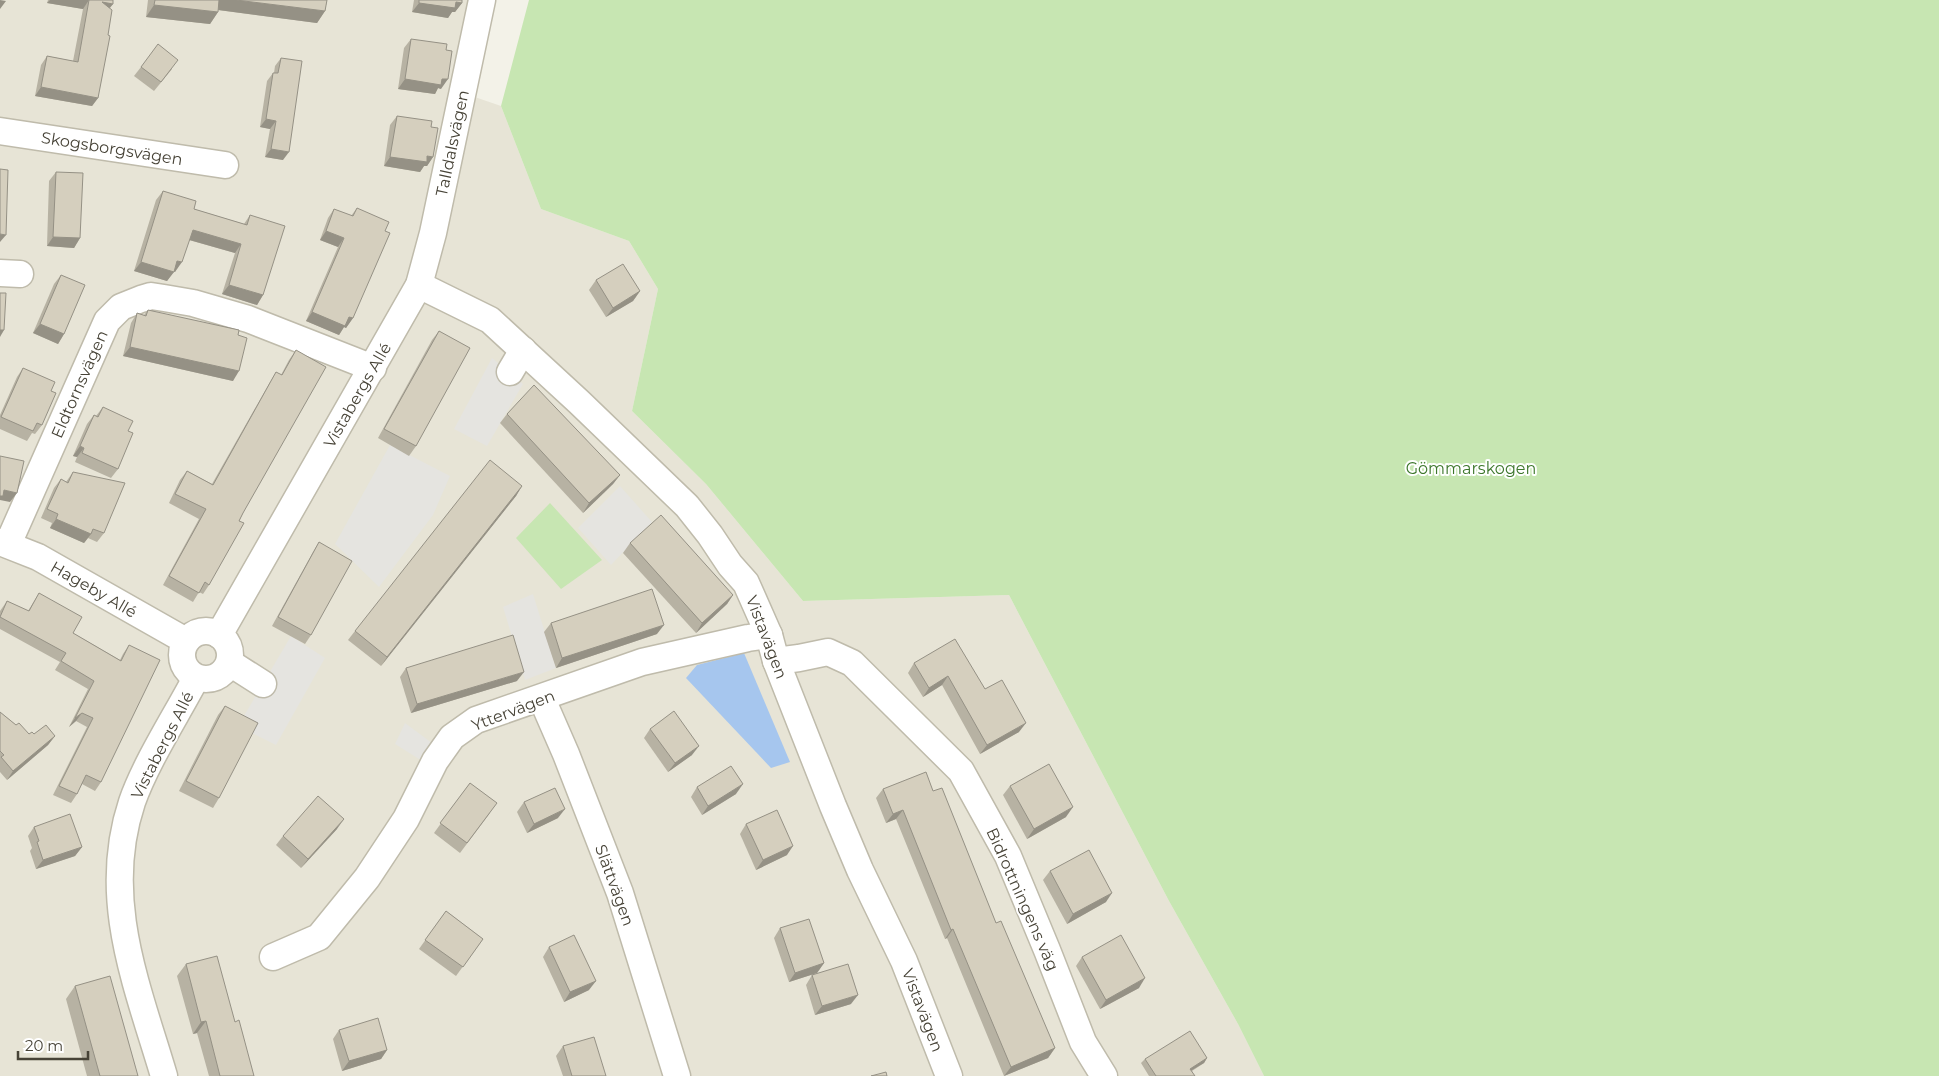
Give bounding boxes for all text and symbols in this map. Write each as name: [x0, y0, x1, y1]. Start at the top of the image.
street label: Talldalsvägen: [432, 88, 473, 198]
street label: Skogsborgsvägen: [40, 128, 184, 169]
street label: Eldtornsvägen: [47, 327, 112, 441]
street label: Vistabergs Allé: [320, 339, 395, 451]
park label: Gömmarskogen: [1406, 459, 1536, 478]
street label: Hageby Allé: [47, 557, 140, 622]
street label: Vistavägen: [742, 593, 791, 682]
street label: Yttervägen: [469, 686, 558, 735]
street label: Vistabergs Allé: [127, 688, 198, 802]
street label: Bidrottningens väg: [982, 825, 1063, 974]
street label: Slättvägen: [591, 842, 638, 929]
street label: Vistavägen: [898, 966, 947, 1055]
scale bar: [18, 1028, 88, 1060]
text: 20 m: [25, 1036, 63, 1055]

